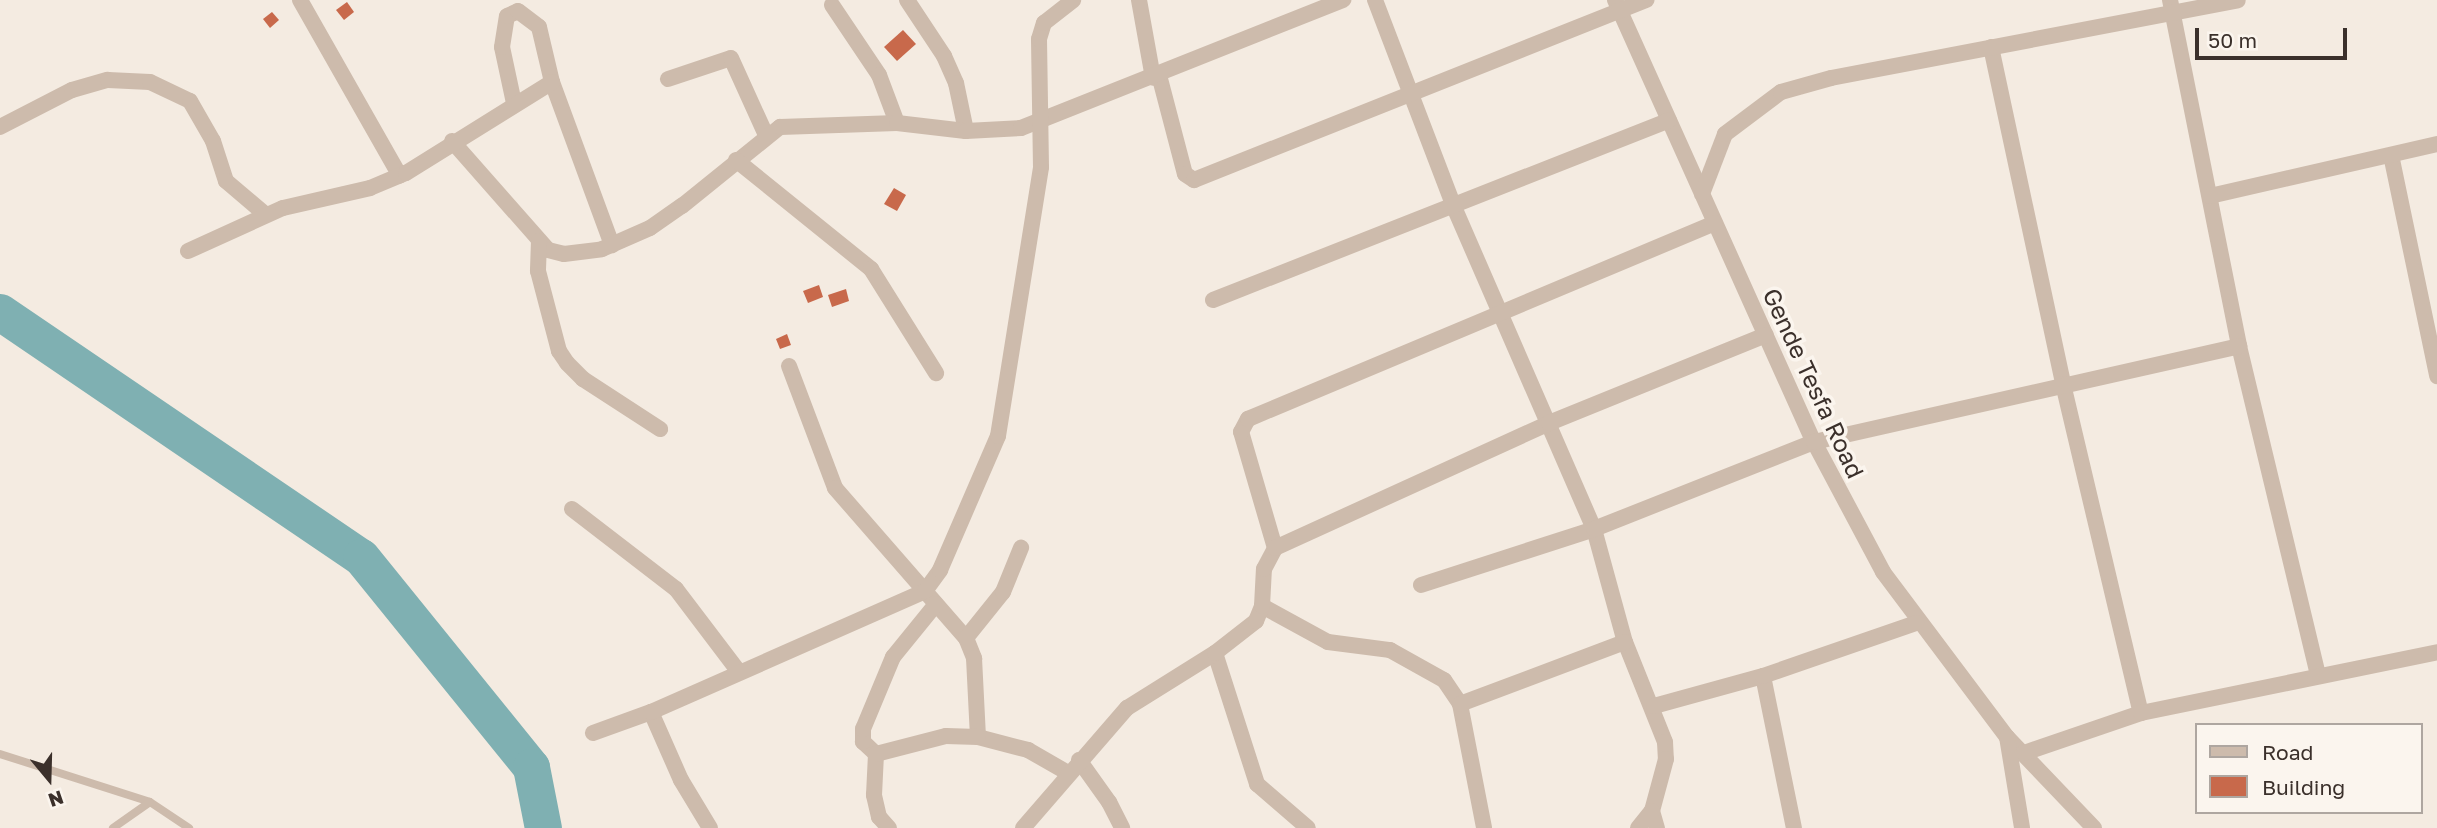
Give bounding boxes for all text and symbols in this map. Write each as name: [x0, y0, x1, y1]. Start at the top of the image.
scale bar: [2199, 14, 2351, 58]
text: 50 m: [2208, 27, 2257, 53]
street label: Gende Tesfa Road: [1757, 283, 1871, 483]
legend: [2196, 723, 2423, 814]
text: Road: [2262, 739, 2313, 765]
north arrow: [14, 744, 84, 814]
text: Building: [2262, 774, 2345, 800]
text: N: [45, 786, 67, 813]

